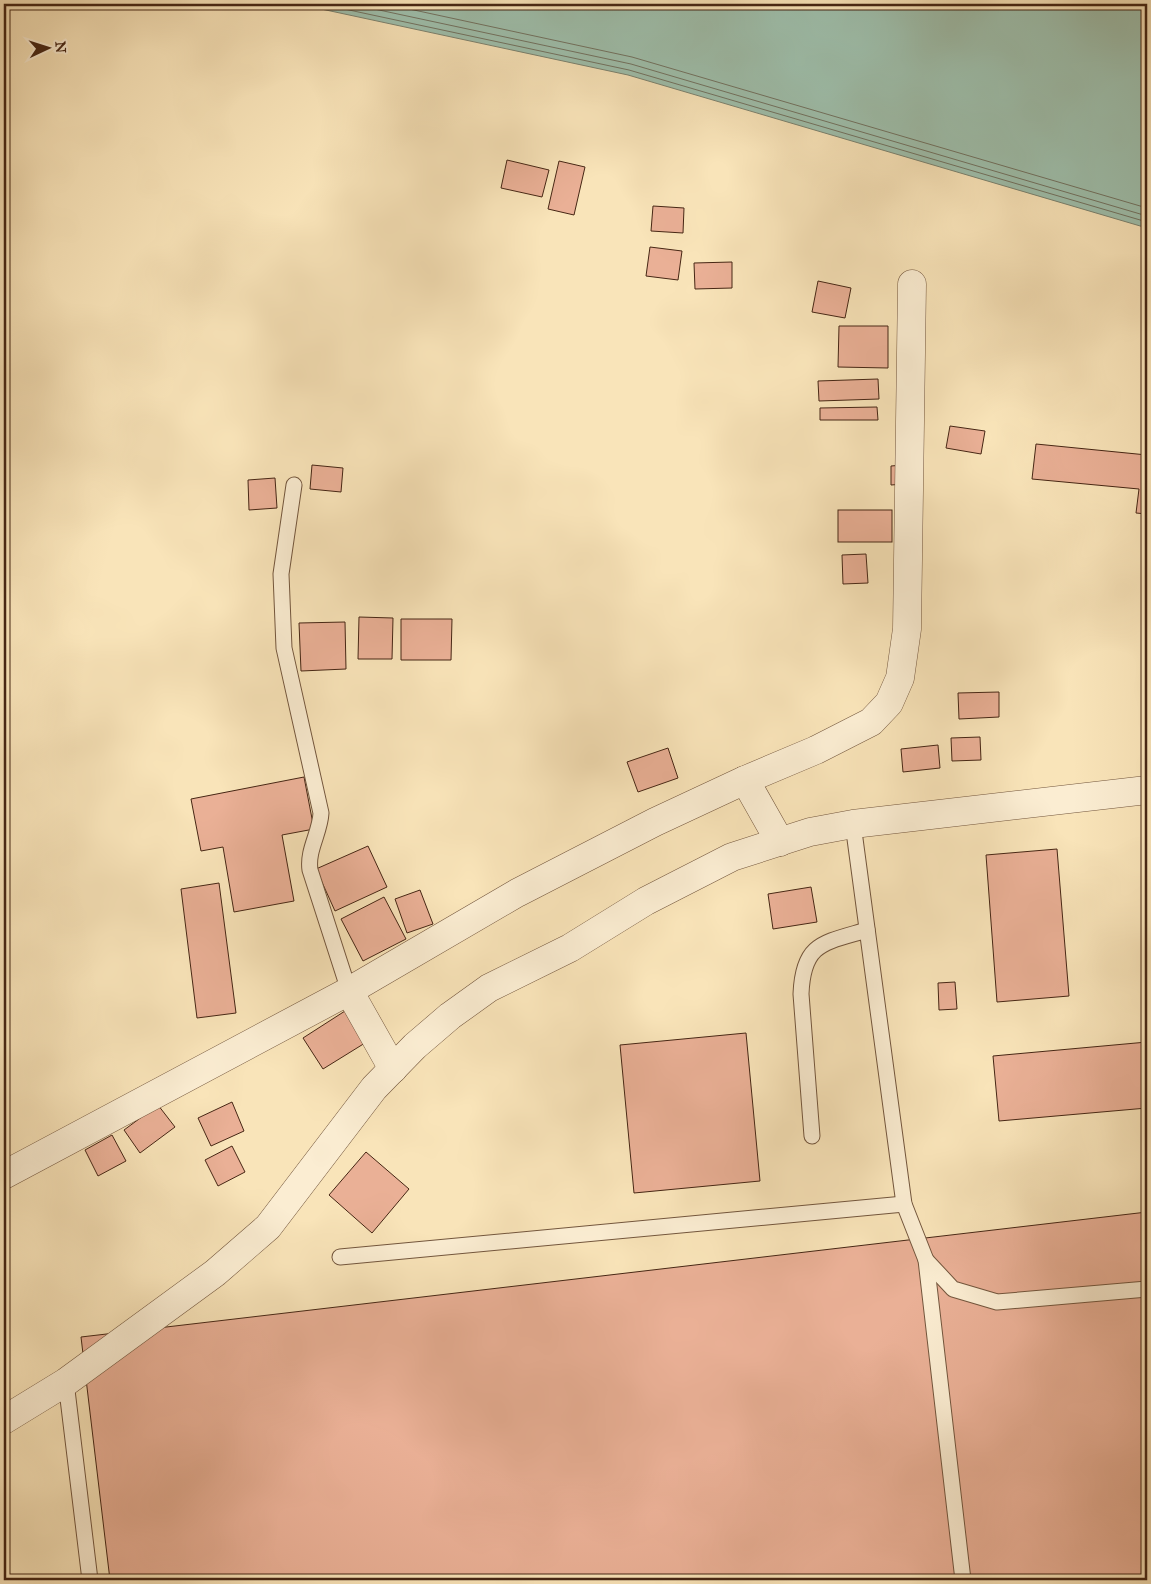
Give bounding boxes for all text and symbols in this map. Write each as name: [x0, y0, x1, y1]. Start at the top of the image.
north arrow: [22, 22, 72, 72]
text: N: [52, 41, 69, 54]

